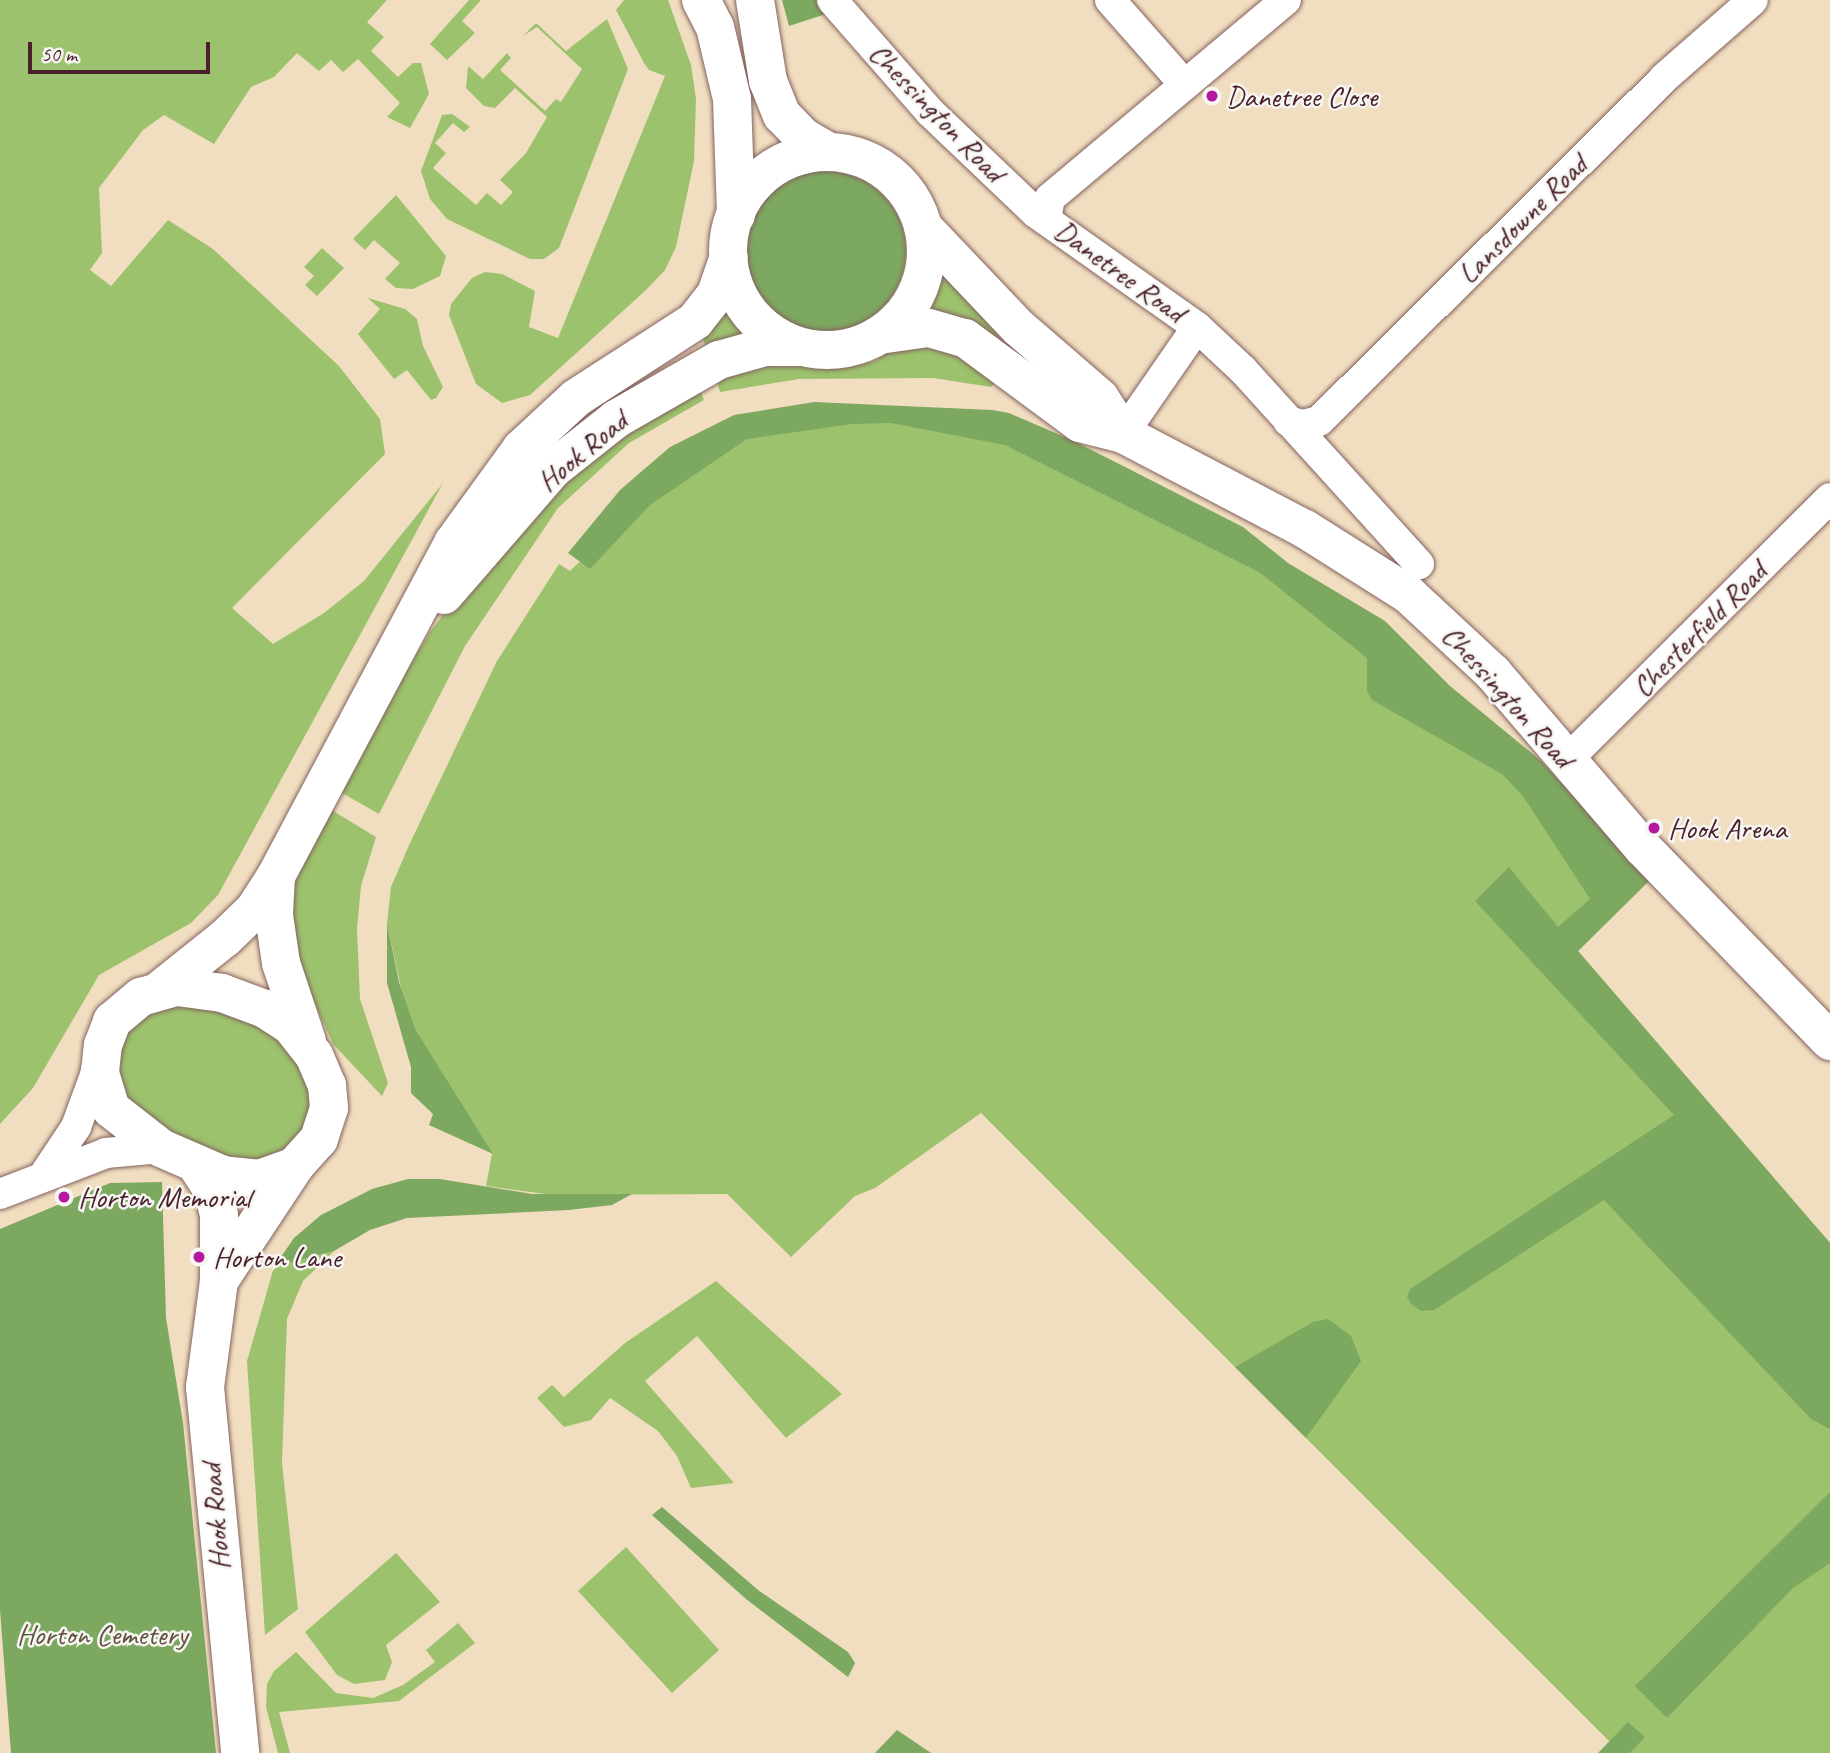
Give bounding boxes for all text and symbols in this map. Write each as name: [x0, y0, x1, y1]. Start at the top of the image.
scale bar: [32, 28, 214, 72]
street label: Chessington Road: [862, 35, 1012, 189]
text: 50 m: [41, 41, 77, 67]
place label: Danetree Close: [1226, 78, 1377, 114]
marker: Danetree Close: [1204, 88, 1220, 104]
street label: Lansdowne Road: [1450, 147, 1594, 291]
street label: Danetree Road: [1048, 212, 1192, 330]
street label: Hook Road: [530, 403, 634, 499]
street label: Chesterfield Road: [1624, 554, 1774, 704]
street label: Chessington Road: [1435, 617, 1581, 775]
place label: Hook Arena: [1668, 810, 1785, 846]
marker: Hook Arena: [1646, 820, 1662, 836]
place label: Horton Memorial: [78, 1179, 251, 1215]
marker: Horton Memorial: [56, 1189, 72, 1205]
place label: Horton Lane: [213, 1239, 342, 1275]
marker: Horton Lane: [191, 1249, 207, 1265]
street label: Hook Road: [192, 1462, 238, 1572]
park label: Horton Cemetery: [17, 1616, 187, 1652]

